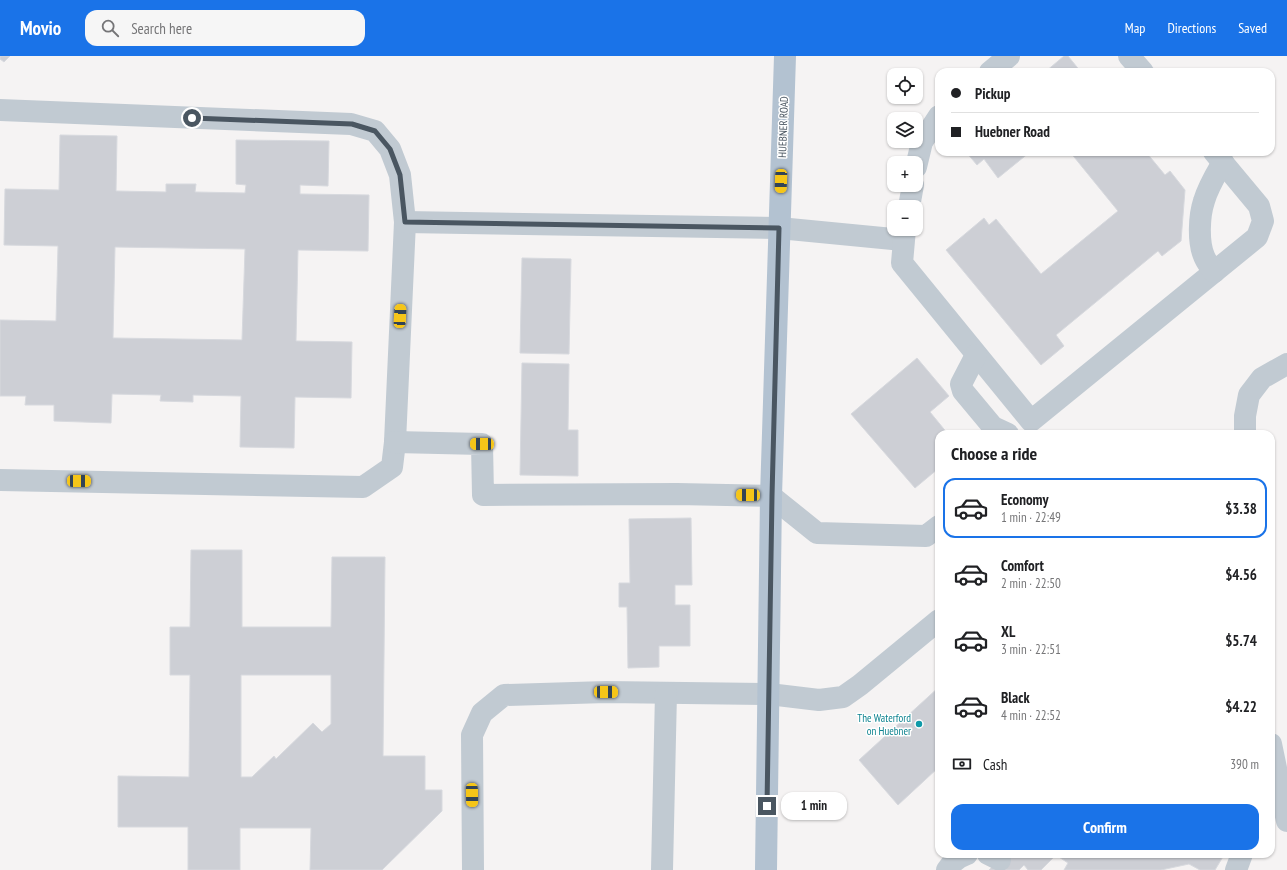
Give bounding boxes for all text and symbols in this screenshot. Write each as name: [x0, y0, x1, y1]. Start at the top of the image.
search box: [85, 10, 365, 46]
text: Movio: [20, 16, 61, 40]
icon: search: [99, 17, 121, 39]
text: Search here: [131, 19, 192, 38]
text: Map: [1125, 19, 1145, 37]
text: Directions: [1167, 19, 1216, 37]
text: Saved: [1238, 19, 1267, 37]
map controls: [887, 68, 923, 236]
button: locate: [887, 68, 923, 104]
text: Pickup: [975, 84, 1010, 103]
street label: HUEBNER ROAD: [775, 96, 791, 158]
route start: [183, 109, 201, 127]
button: layers: [887, 112, 923, 148]
text: Huebner Road: [975, 122, 1050, 141]
button: +: [887, 156, 923, 192]
car: [775, 169, 787, 193]
button: −: [887, 200, 923, 236]
car: [393, 304, 407, 328]
car: [470, 438, 494, 450]
text: Choose a ride: [951, 442, 1037, 465]
car: [67, 475, 91, 487]
car: [736, 489, 760, 501]
icon: car: [953, 490, 989, 526]
text: Economy: [1001, 490, 1049, 509]
text: $3.38: [1225, 499, 1257, 518]
text: 1 min · 22:49: [1001, 509, 1061, 526]
icon: car: [953, 556, 989, 592]
text: Comfort: [1001, 556, 1044, 575]
text: $4.56: [1225, 565, 1257, 584]
text: 2 min · 22:50: [1001, 575, 1061, 592]
icon: car: [953, 622, 989, 658]
text: XL: [1001, 622, 1015, 641]
text: $5.74: [1225, 631, 1257, 650]
text: 3 min · 22:51: [1001, 641, 1061, 658]
car: [594, 686, 618, 698]
icon: car: [953, 688, 989, 724]
text: Black: [1001, 688, 1030, 707]
text: $4.22: [1225, 697, 1257, 716]
text: 4 min · 22:52: [1001, 707, 1061, 724]
place label: The Waterford on Huebner: [857, 711, 911, 738]
marker: The Waterford on Huebner: [914, 719, 924, 729]
icon: cash: [951, 753, 973, 775]
text: Cash: [983, 755, 1007, 774]
text: 390 m: [1230, 756, 1259, 773]
car: [466, 783, 478, 807]
callout: 1 min: [781, 792, 847, 820]
route end: [758, 797, 776, 815]
text: 1 min: [801, 797, 827, 814]
button: Confirm: [951, 804, 1259, 850]

